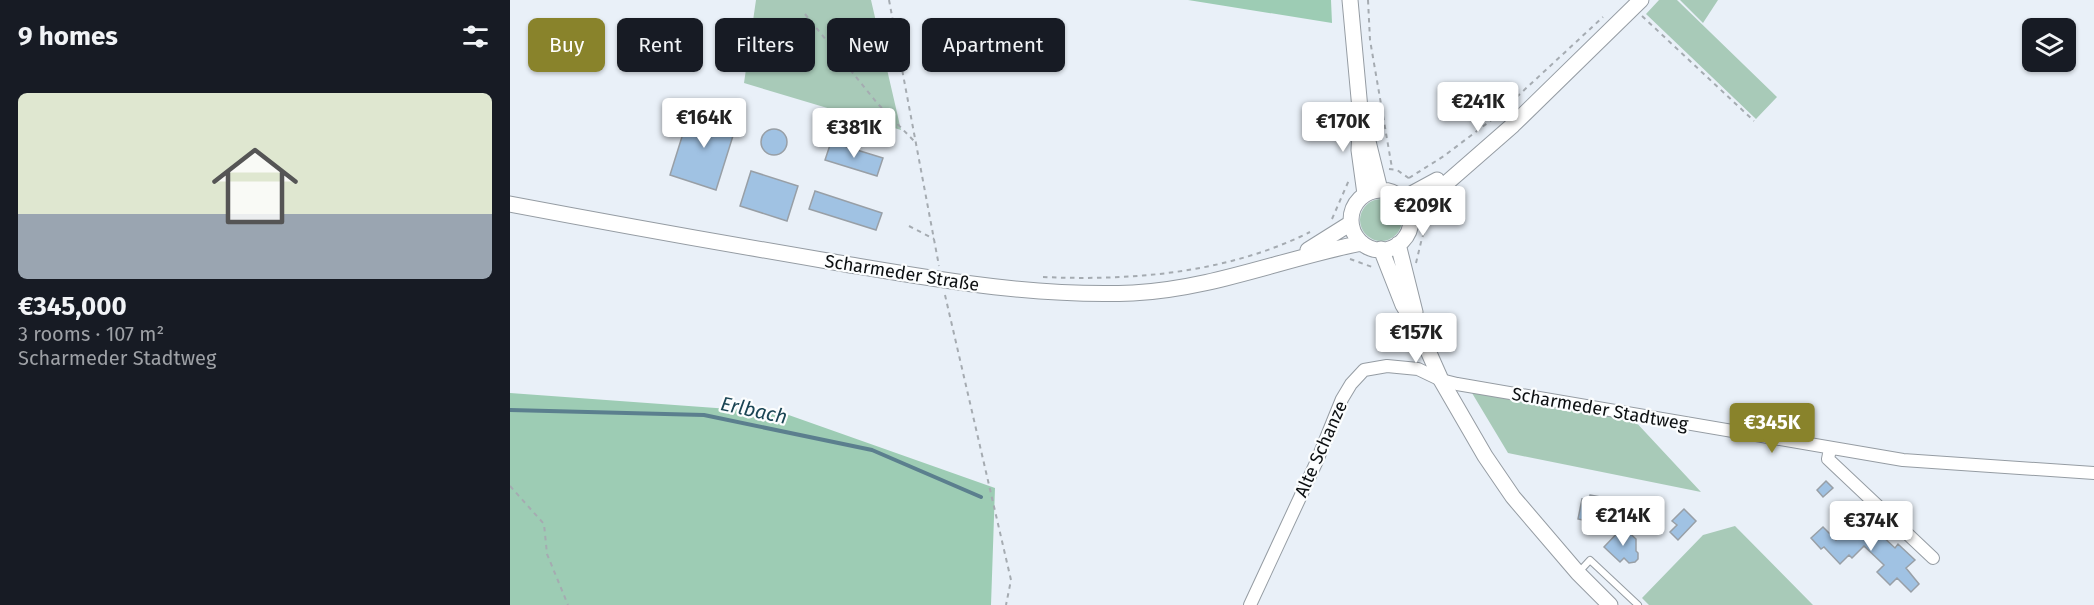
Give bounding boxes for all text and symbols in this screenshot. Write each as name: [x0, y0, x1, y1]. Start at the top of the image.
chip: Buy: [528, 18, 605, 72]
chip: Rent: [617, 18, 703, 72]
chip: Filters: [715, 18, 815, 72]
chip: New: [827, 18, 910, 72]
chip: Apartment: [922, 18, 1065, 72]
map controls: [2022, 18, 2076, 72]
button: layers: [2022, 18, 2076, 72]
icon: filters: [459, 20, 492, 53]
text: 9 homes: [18, 21, 118, 52]
pin: €241K: [1436, 82, 1520, 133]
text: €241K: [1451, 89, 1505, 113]
pin: €164K: [662, 98, 746, 149]
pin: €170K: [1301, 102, 1385, 153]
text: €164K: [676, 105, 732, 129]
pin: €381K: [812, 108, 896, 159]
text: €170K: [1316, 109, 1370, 133]
text: €381K: [826, 115, 882, 139]
icon: home: [201, 132, 309, 240]
pin: €209K: [1381, 186, 1465, 237]
text: €209K: [1394, 193, 1452, 217]
street label: Scharmeder Straße: [823, 250, 981, 296]
text: €345,000: [18, 291, 127, 322]
pin: €157K: [1374, 313, 1458, 364]
text: €157K: [1390, 320, 1442, 344]
text: 3 rooms · 107 m²: [18, 322, 164, 346]
text: Scharmeder Stadtweg: [18, 346, 216, 370]
street label: Scharmeder Stadtweg: [1510, 383, 1690, 435]
water label: Erlbach: [718, 391, 790, 429]
street label: Alte Schanze: [1290, 397, 1352, 501]
pin: €345K: [1730, 403, 1814, 454]
text: €345K: [1744, 410, 1800, 434]
pin: €214K: [1581, 496, 1665, 547]
pin: €374K: [1829, 501, 1913, 552]
text: €214K: [1596, 503, 1650, 527]
text: €374K: [1844, 508, 1898, 532]

